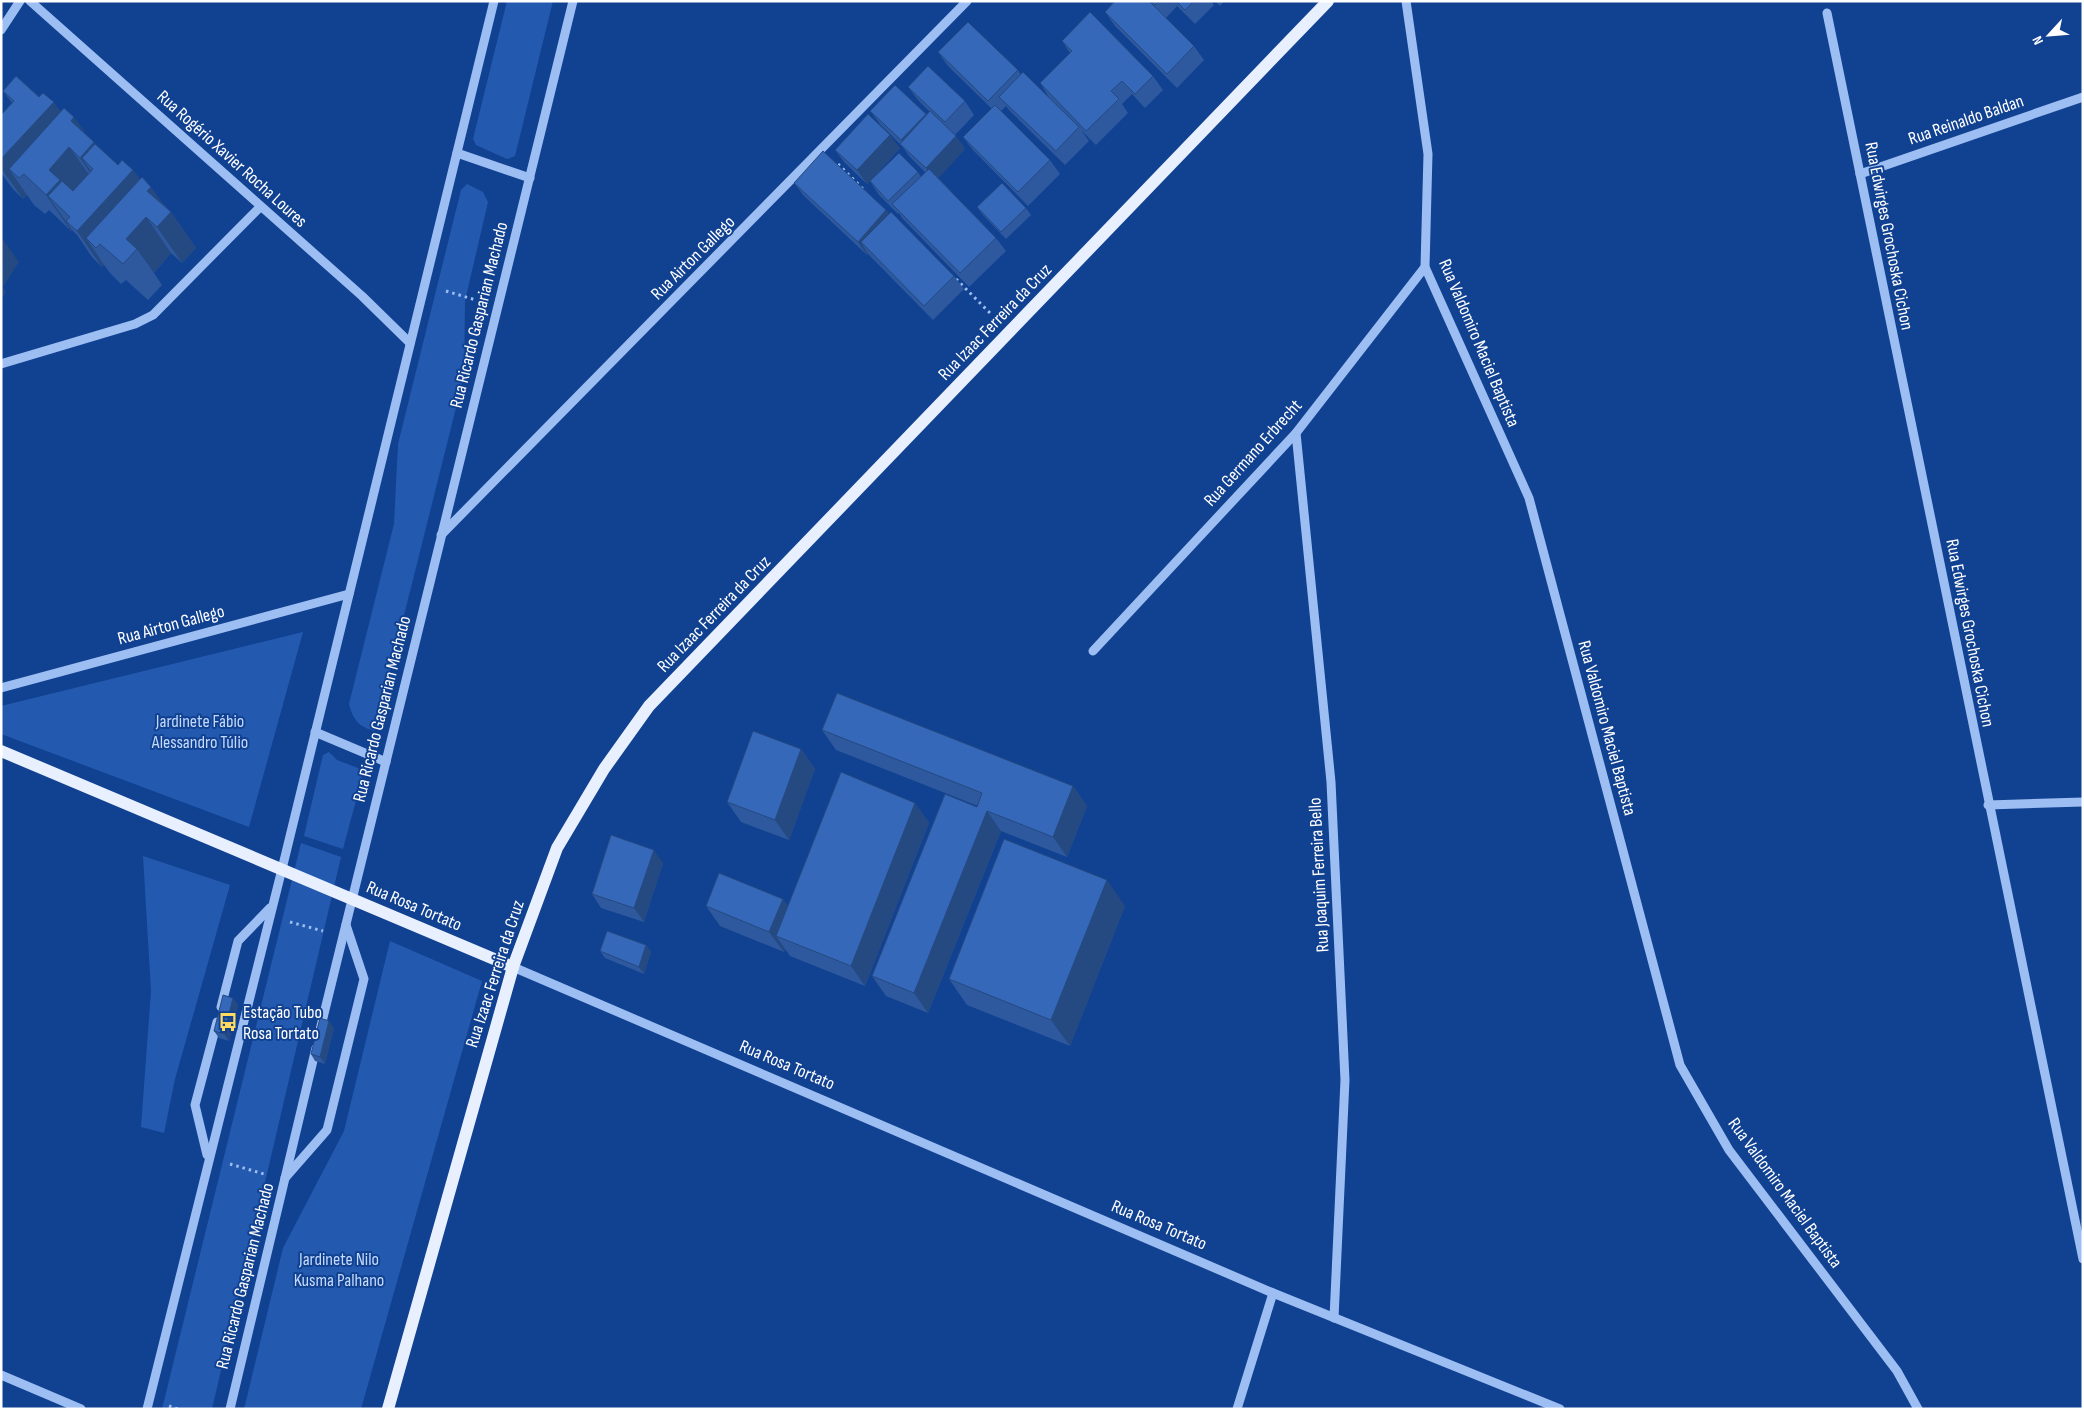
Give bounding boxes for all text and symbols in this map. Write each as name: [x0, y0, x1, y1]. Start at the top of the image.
north arrow: [2024, 10, 2074, 60]
text: N: [2028, 33, 2047, 48]
street label: Rua Rogério Xavier Rocha Loures: [153, 86, 311, 232]
street label: Rua Reinaldo Baldan: [1906, 90, 2026, 150]
street label: Rua Edwirges Grochoska Cichon: [1860, 140, 1918, 332]
street label: Rua Airton Gallego: [647, 212, 739, 304]
street label: Rua Ricardo Gasparian Machado: [446, 220, 512, 410]
street label: Rua Valdomiro Maciel Baptista: [1434, 256, 1524, 430]
street label: Rua Izaac Ferreira da Cruz: [934, 259, 1056, 385]
street label: Rua Germano Erbrecht: [1200, 395, 1307, 511]
street label: Rua Edwirges Grochoska Cichon: [1941, 537, 1999, 729]
street label: Rua Izaac Ferreira da Cruz: [653, 551, 775, 677]
street label: Rua Airton Gallego: [115, 601, 227, 649]
street label: Rua Ricardo Gasparian Machado: [349, 614, 415, 804]
street label: Rua Valdomiro Maciel Baptista: [1574, 638, 1640, 818]
park label: Jardinete Fábio Alessandro Túlio: [151, 711, 248, 753]
street label: Rua Joaquim Ferreira Bello: [1304, 797, 1334, 953]
street label: Rua Rosa Tortato: [363, 877, 465, 935]
street label: Rua Izaac Ferreira da Cruz: [461, 897, 529, 1050]
place label: Estação Tubo Rosa Tortato: [243, 1002, 322, 1044]
bus stop icon: Estação Tubo Rosa Tortato: [217, 1011, 239, 1033]
street label: Rua Rosa Tortato: [736, 1036, 838, 1094]
street label: Rua Valdomiro Maciel Baptista: [1724, 1114, 1847, 1272]
street label: Rua Ricardo Gasparian Machado: [212, 1181, 278, 1371]
street label: Rua Rosa Tortato: [1108, 1196, 1210, 1254]
park label: Jardinete Nilo Kusma Palhano: [294, 1249, 384, 1291]

